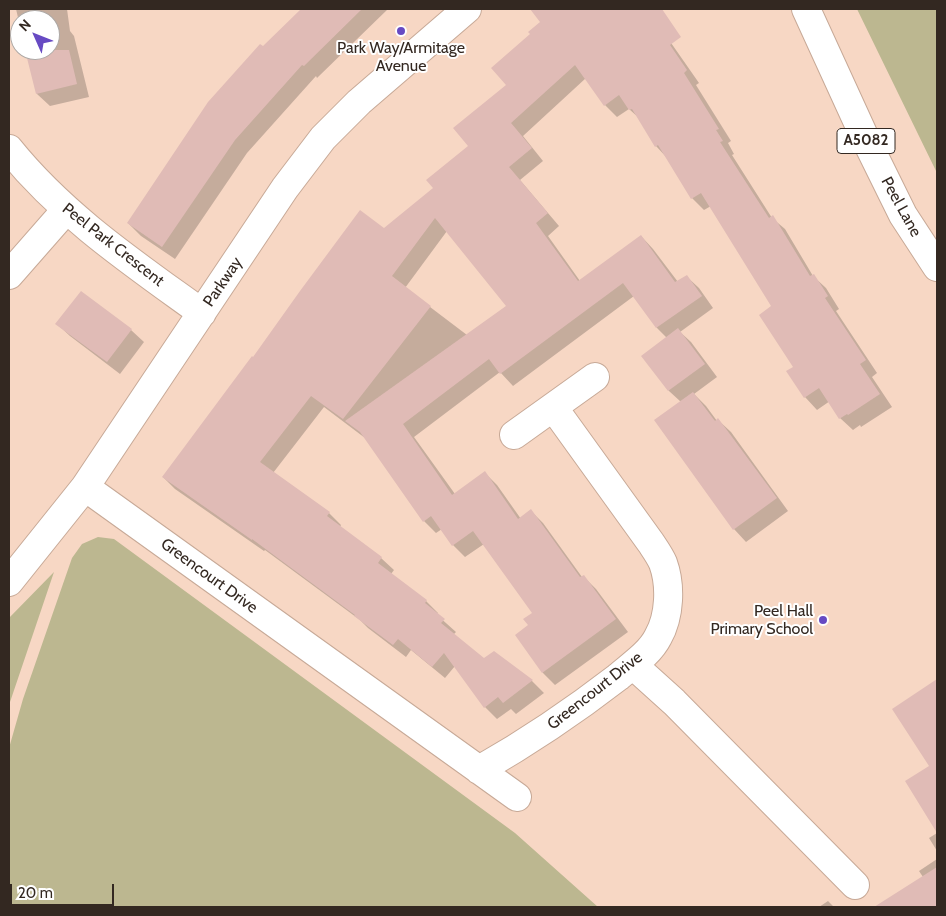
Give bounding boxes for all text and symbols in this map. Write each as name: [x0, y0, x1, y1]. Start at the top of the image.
north arrow: [10, 10, 60, 60]
text: N: [15, 15, 35, 35]
marker: Park Way/Armitage Avenue: [395, 25, 407, 37]
place label: Park Way/Armitage Avenue: [337, 38, 465, 76]
road number: A5082: [837, 128, 895, 154]
street label: Peel Lane: [877, 174, 925, 240]
street label: Peel Park Crescent: [58, 199, 168, 291]
street label: Parkway: [199, 253, 247, 311]
street label: Greencourt Drive: [157, 534, 261, 618]
place label: Peel Hall Primary School: [710, 601, 813, 639]
marker: Peel Hall Primary School: [817, 614, 829, 626]
street label: Greencourt Drive: [544, 648, 646, 734]
scale bar: [12, 874, 116, 906]
text: 20 m: [18, 884, 53, 902]

